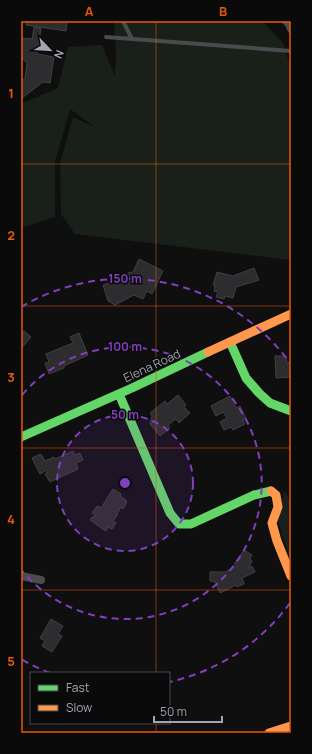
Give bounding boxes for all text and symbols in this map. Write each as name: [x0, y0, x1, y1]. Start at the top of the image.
text: A: [85, 2, 94, 20]
text: B: [219, 2, 227, 20]
north arrow: [30, 30, 70, 70]
text: N: [51, 48, 68, 61]
text: 1: [8, 84, 14, 102]
text: 2: [7, 226, 15, 244]
text: 150 m: [108, 270, 142, 287]
text: 100 m: [108, 338, 142, 355]
street label: Elena Road: [120, 345, 183, 386]
text: 3: [7, 368, 15, 386]
text: 50 m: [111, 406, 139, 423]
centre of rings: [118, 476, 132, 490]
text: 4: [7, 510, 15, 528]
text: 5: [7, 652, 15, 670]
legend: [30, 672, 170, 724]
text: Fast: [66, 679, 90, 696]
scale bar: [154, 698, 222, 724]
text: Slow: [66, 699, 92, 716]
text: 50 m: [160, 703, 187, 720]

